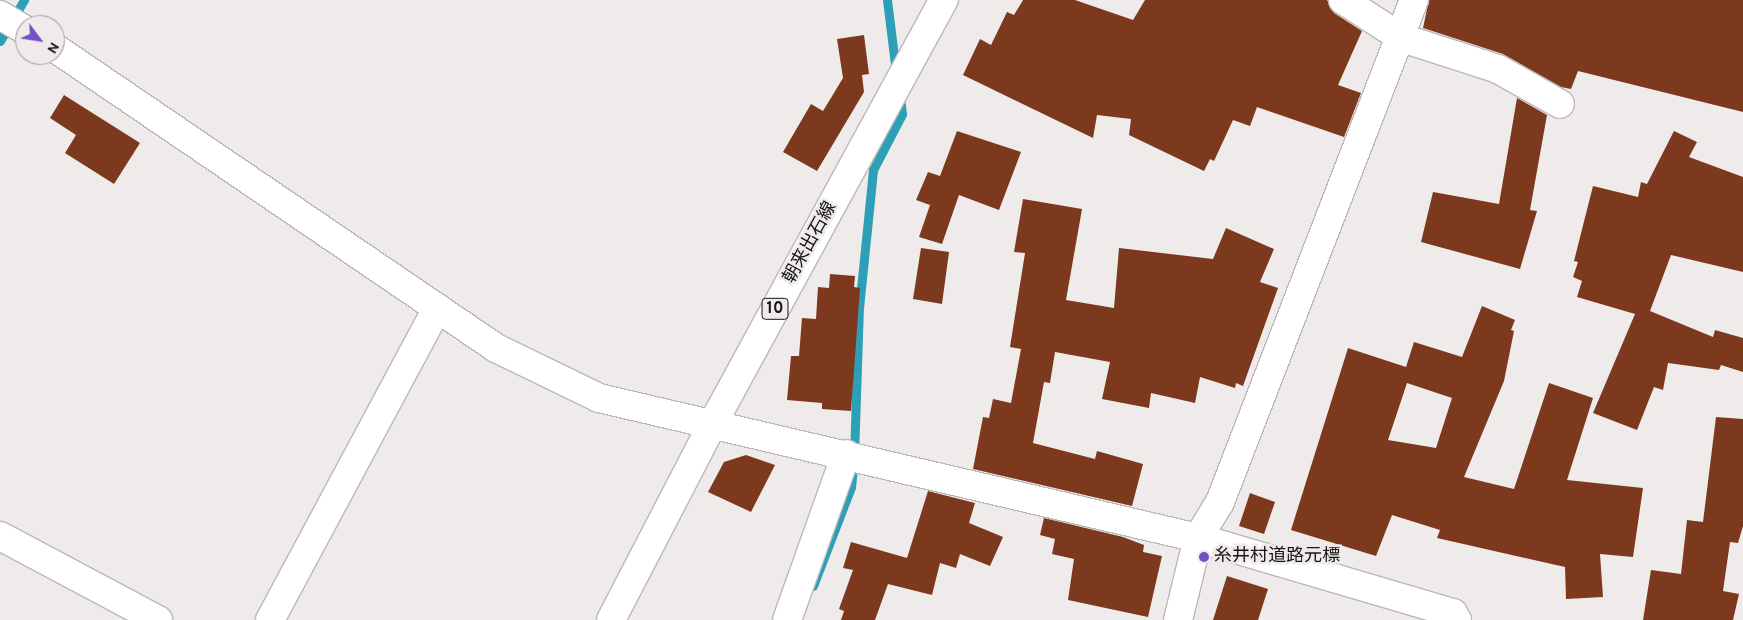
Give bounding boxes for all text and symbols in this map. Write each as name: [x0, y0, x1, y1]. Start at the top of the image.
north arrow: [15, 15, 65, 65]
text: N: [43, 39, 62, 56]
street label: 朝来出石線: [780, 198, 842, 288]
road number: 10: [761, 296, 789, 322]
place label: 糸井村道路元標: [1214, 546, 1340, 568]
marker: 糸井村道路元標: [1198, 551, 1210, 563]

